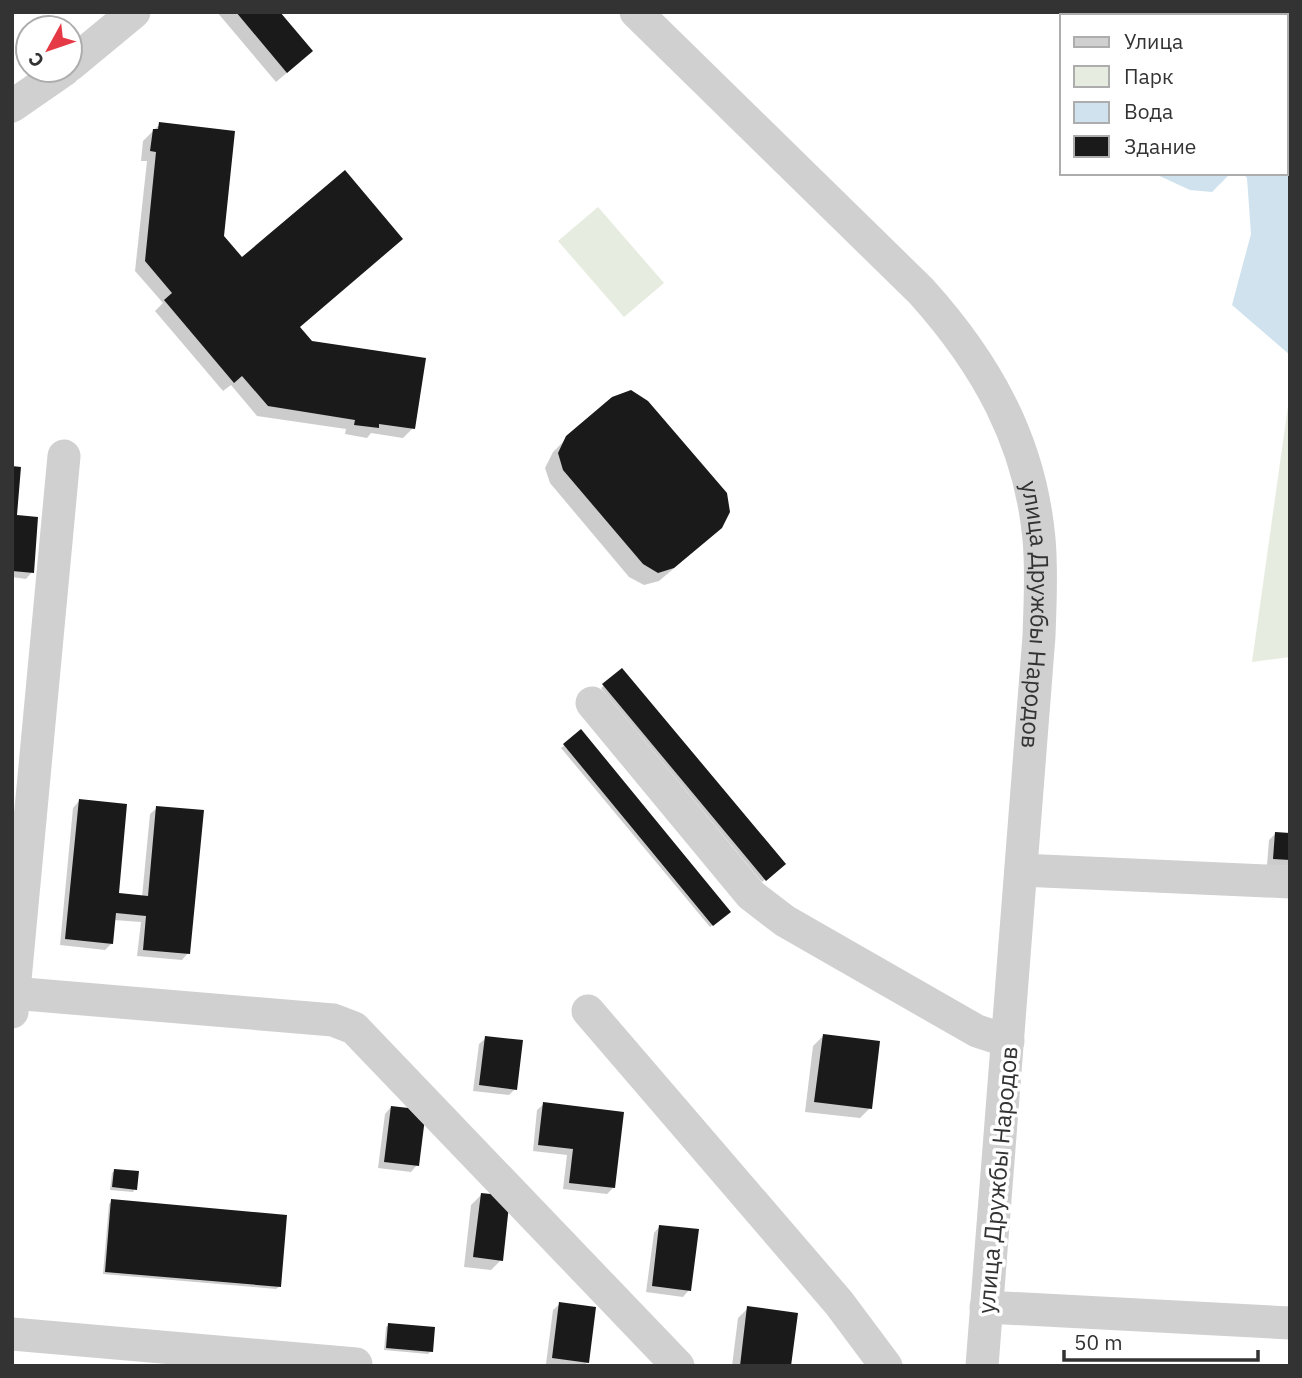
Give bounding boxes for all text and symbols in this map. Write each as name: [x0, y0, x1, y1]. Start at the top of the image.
north arrow: [14, 14, 84, 84]
legend: [1060, 14, 1288, 175]
text: Улица: [1124, 27, 1183, 55]
text: С: [23, 47, 49, 72]
text: Парк: [1124, 62, 1174, 90]
text: Вода: [1124, 97, 1173, 125]
text: Здание: [1124, 132, 1196, 160]
street label: улица Дружбы Народов: [1014, 477, 1057, 750]
street label: улица Дружбы Народов: [969, 1045, 1025, 1315]
scale bar: [1064, 1318, 1258, 1362]
text: 50 m: [1074, 1328, 1123, 1356]

